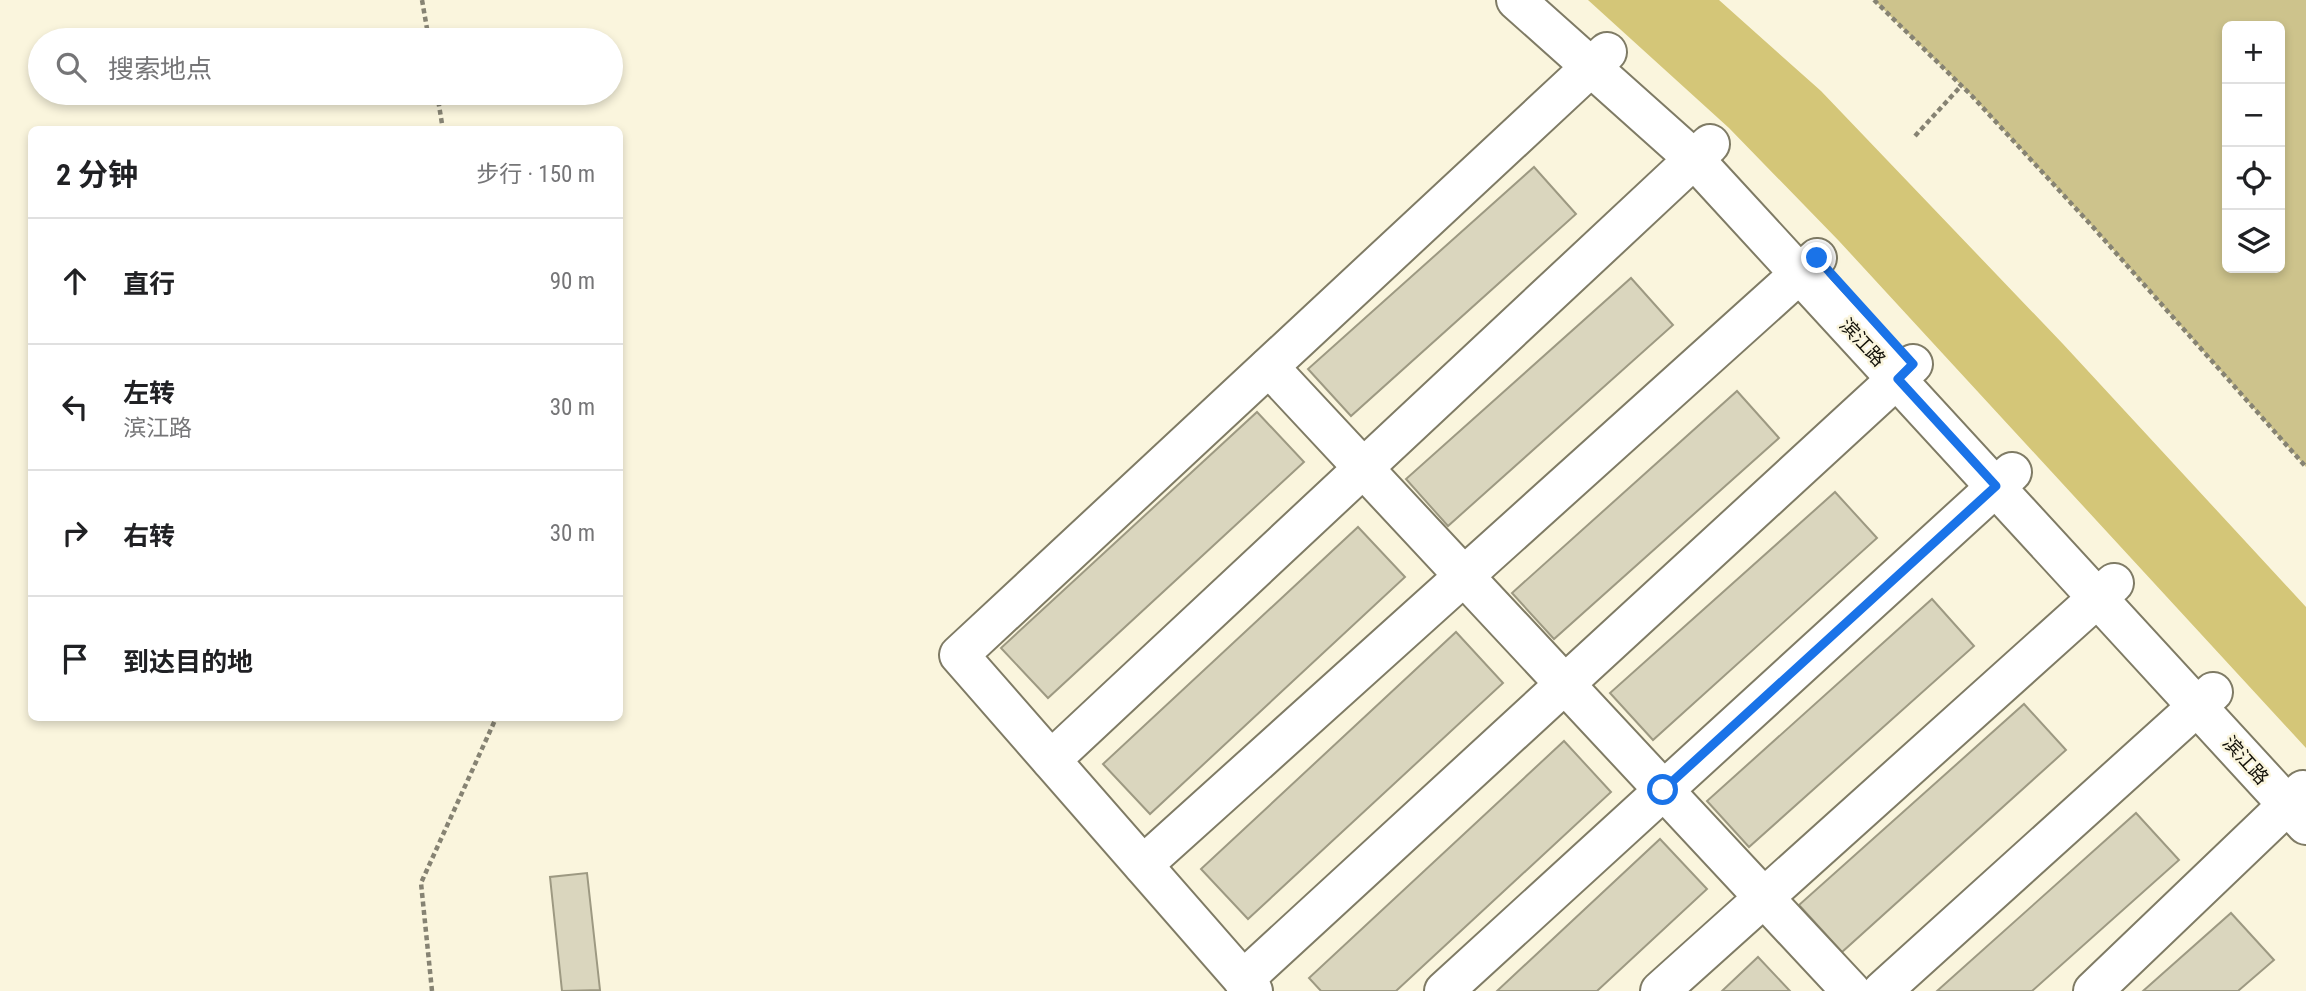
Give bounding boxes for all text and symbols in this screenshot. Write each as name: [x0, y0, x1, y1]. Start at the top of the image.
map controls: [2222, 21, 2285, 273]
button: +: [2222, 21, 2285, 84]
search box: [28, 28, 623, 105]
icon: search: [52, 48, 90, 86]
text: 搜索地点: [108, 54, 212, 84]
button: −: [2222, 84, 2285, 147]
button: locate: [2222, 147, 2285, 210]
text: 2 分钟: [56, 157, 138, 192]
text: 步行 · 150 m: [476, 161, 595, 188]
button: layers: [2222, 210, 2285, 273]
route end: [1801, 242, 1832, 273]
icon: ahead: [56, 262, 94, 300]
text: 90 m: [550, 268, 595, 295]
text: 直行: [123, 269, 175, 299]
street label: 滨江路: [1835, 314, 1890, 371]
text: 左转: [123, 378, 175, 408]
icon: left: [56, 388, 94, 426]
text: 30 m: [550, 394, 595, 421]
text: 滨江路: [123, 415, 192, 442]
icon: right: [56, 514, 94, 552]
text: 30 m: [550, 520, 595, 547]
text: 右转: [123, 521, 175, 551]
icon: arrive: [56, 640, 94, 678]
text: 到达目的地: [123, 647, 253, 677]
street label: 滨江路: [2218, 731, 2273, 789]
route start: [1647, 774, 1678, 805]

